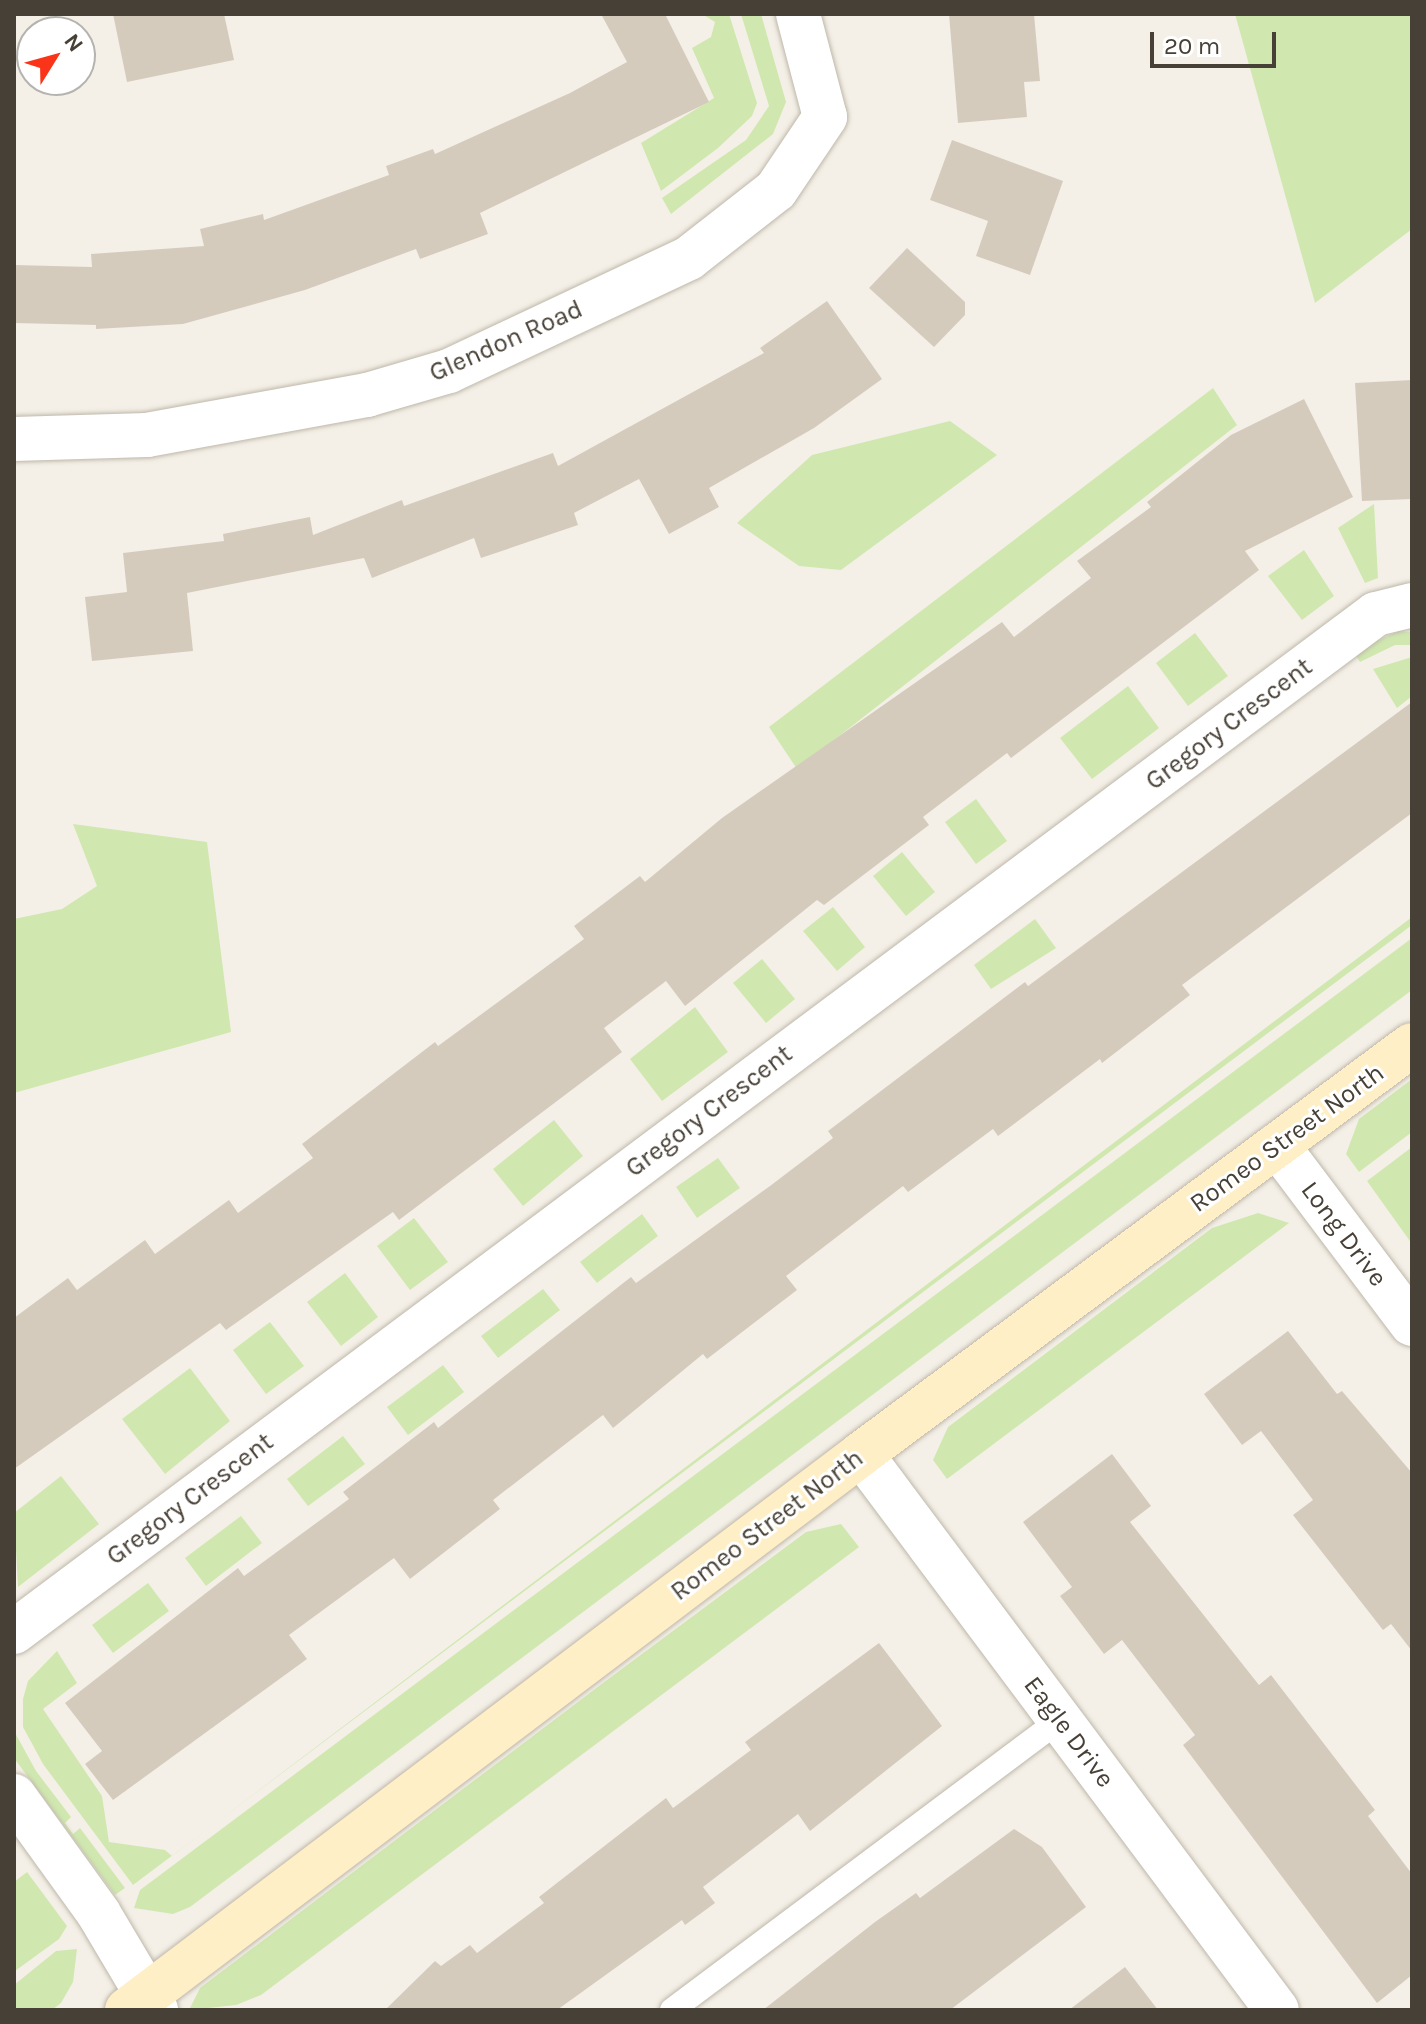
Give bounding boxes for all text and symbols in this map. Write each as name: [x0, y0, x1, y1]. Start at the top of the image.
north arrow: [16, 16, 96, 96]
scale bar: [1154, 16, 1280, 66]
text: N: [58, 29, 89, 57]
text: 20 m: [1164, 32, 1220, 60]
street label: Glendon Road: [425, 293, 587, 389]
street label: Gregory Crescent: [1139, 651, 1319, 797]
street label: Gregory Crescent: [619, 1038, 799, 1184]
street label: Romeo Street North: [1184, 1057, 1390, 1219]
street label: Long Drive: [1294, 1175, 1394, 1293]
street label: Gregory Crescent: [100, 1426, 280, 1572]
street label: Romeo Street North: [665, 1443, 869, 1607]
street label: Eagle Drive: [1017, 1670, 1121, 1794]

